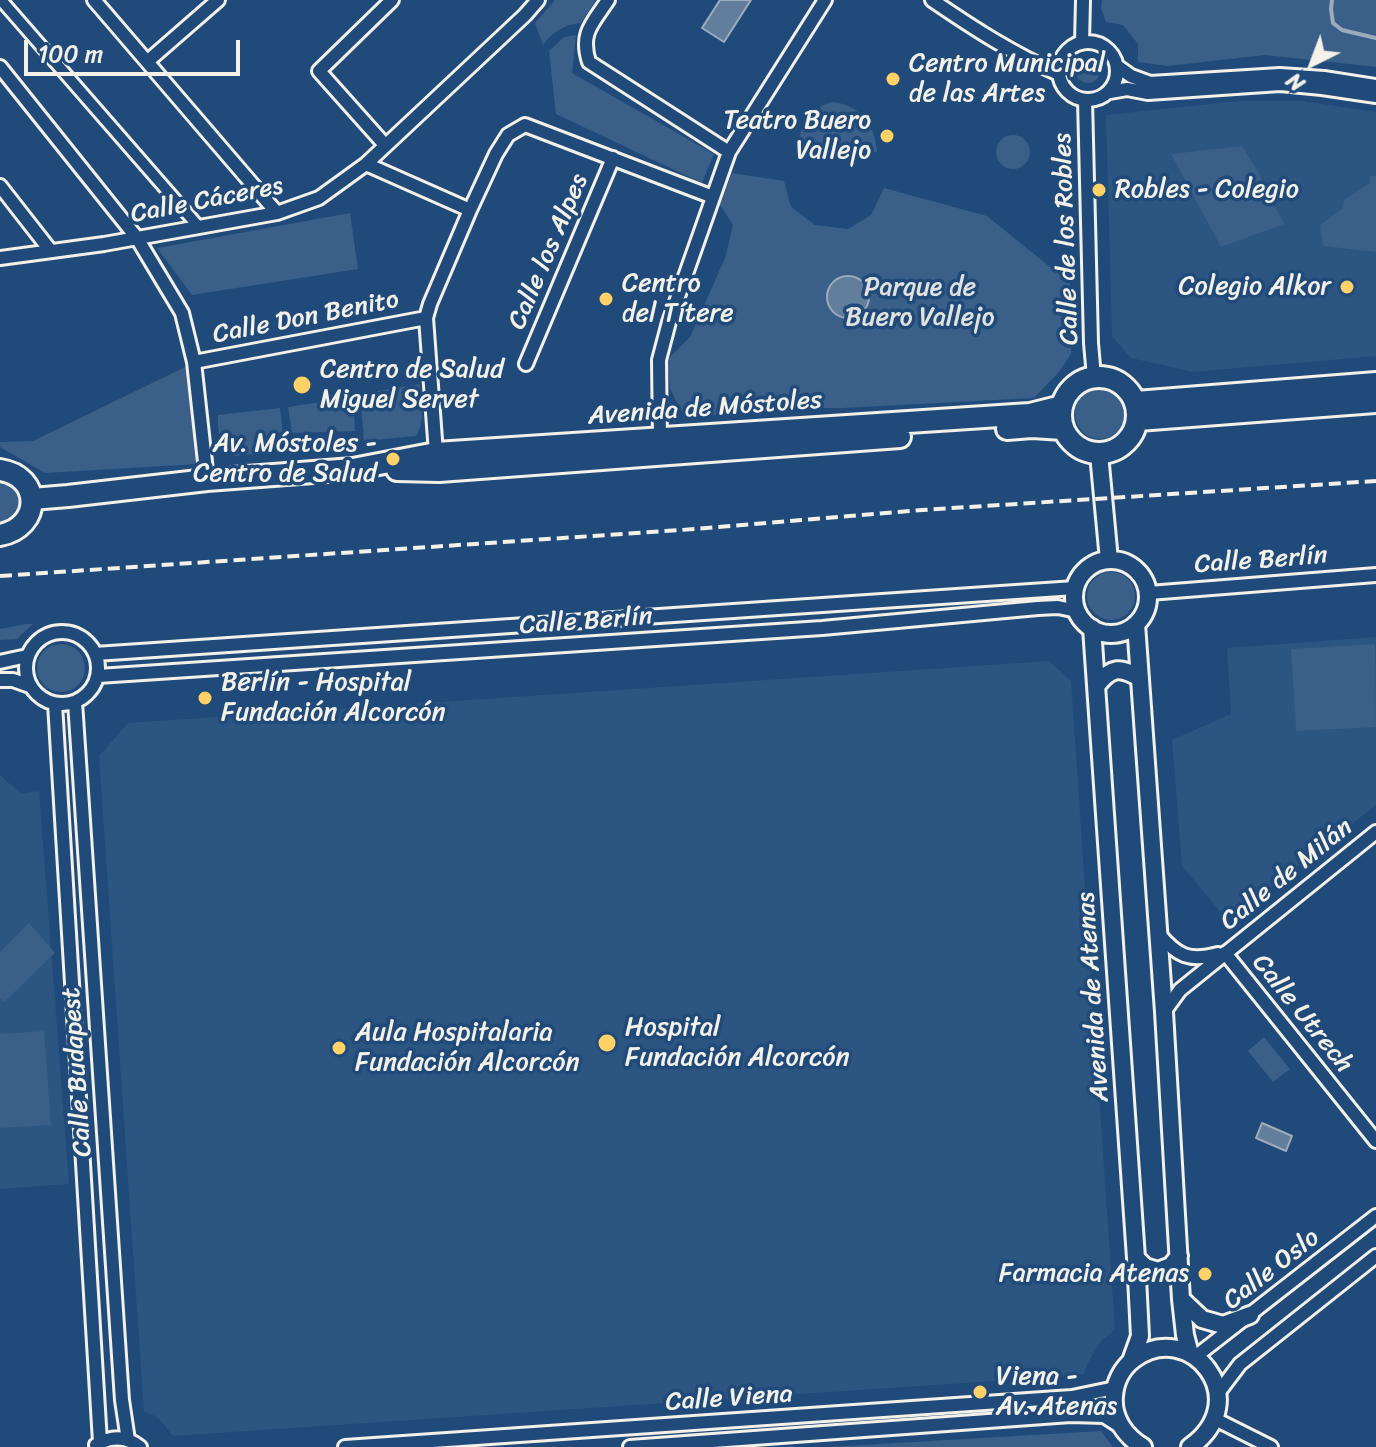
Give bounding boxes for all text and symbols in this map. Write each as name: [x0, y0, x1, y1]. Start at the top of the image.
scale bar: [28, 24, 244, 74]
north arrow: [1272, 24, 1352, 104]
text: 100 m: [38, 33, 103, 75]
place label: Centro Municipal de las Artes: [909, 48, 1105, 110]
text: N: [1277, 63, 1314, 102]
marker: Centro Municipal de las Artes: [884, 70, 902, 88]
place label: Teatro Buero Vallejo: [724, 105, 871, 166]
marker: Teatro Buero Vallejo: [878, 127, 896, 145]
street label: Calle de los Robles: [1048, 132, 1086, 346]
street label: Calle los Alpes: [502, 170, 596, 334]
street label: Calle Cáceres: [128, 171, 286, 231]
place label: Robles - Colegio: [1115, 174, 1299, 206]
marker: Robles - Colegio: [1090, 181, 1108, 199]
place label: Centro del Títere: [622, 268, 734, 330]
place label: Colegio Alkor: [1178, 271, 1331, 303]
park label: Parque de Buero Vallejo: [845, 272, 995, 334]
marker: Colegio Alkor: [1338, 278, 1356, 296]
street label: Calle Don Benito: [210, 285, 402, 351]
marker: Centro del Títere: [597, 290, 615, 308]
place label: Centro de Salud Miguel Servet: [320, 354, 504, 416]
marker: Centro de Salud Miguel Servet: [291, 374, 313, 396]
street label: Avenida de Móstoles: [587, 385, 823, 433]
place label: Av. Móstoles - Centro de Salud: [193, 428, 377, 490]
marker: Av. Móstoles - Centro de Salud: [384, 450, 402, 468]
street label: Calle Berlín: [1193, 541, 1329, 581]
street label: Calle Berlín: [518, 602, 654, 642]
place label: Berlín - Hospital Fundación Alcorcón: [221, 667, 446, 728]
marker: Berlín - Hospital Fundación Alcorcón: [196, 689, 214, 707]
street label: Calle de Milán: [1215, 812, 1359, 938]
street label: Avenida de Atenas: [1071, 891, 1117, 1103]
street label: Calle Utrech: [1245, 948, 1359, 1080]
street label: Calle Budapest: [57, 986, 99, 1158]
place label: Hospital Fundación Alcorcón: [625, 1012, 850, 1074]
place label: Aula Hospitalaria Fundación Alcorcón: [355, 1017, 580, 1078]
marker: Hospital Fundación Alcorcón: [596, 1032, 618, 1054]
marker: Aula Hospitalaria Fundación Alcorcón: [330, 1039, 348, 1057]
street label: Calle Oslo: [1218, 1223, 1326, 1317]
place label: Farmacia Atenas: [999, 1258, 1189, 1290]
marker: Farmacia Atenas: [1196, 1265, 1214, 1283]
place label: Viena - Av. Atenas: [996, 1361, 1117, 1422]
street label: Calle Viena: [664, 1379, 794, 1419]
marker: Viena - Av. Atenas: [971, 1383, 989, 1401]

